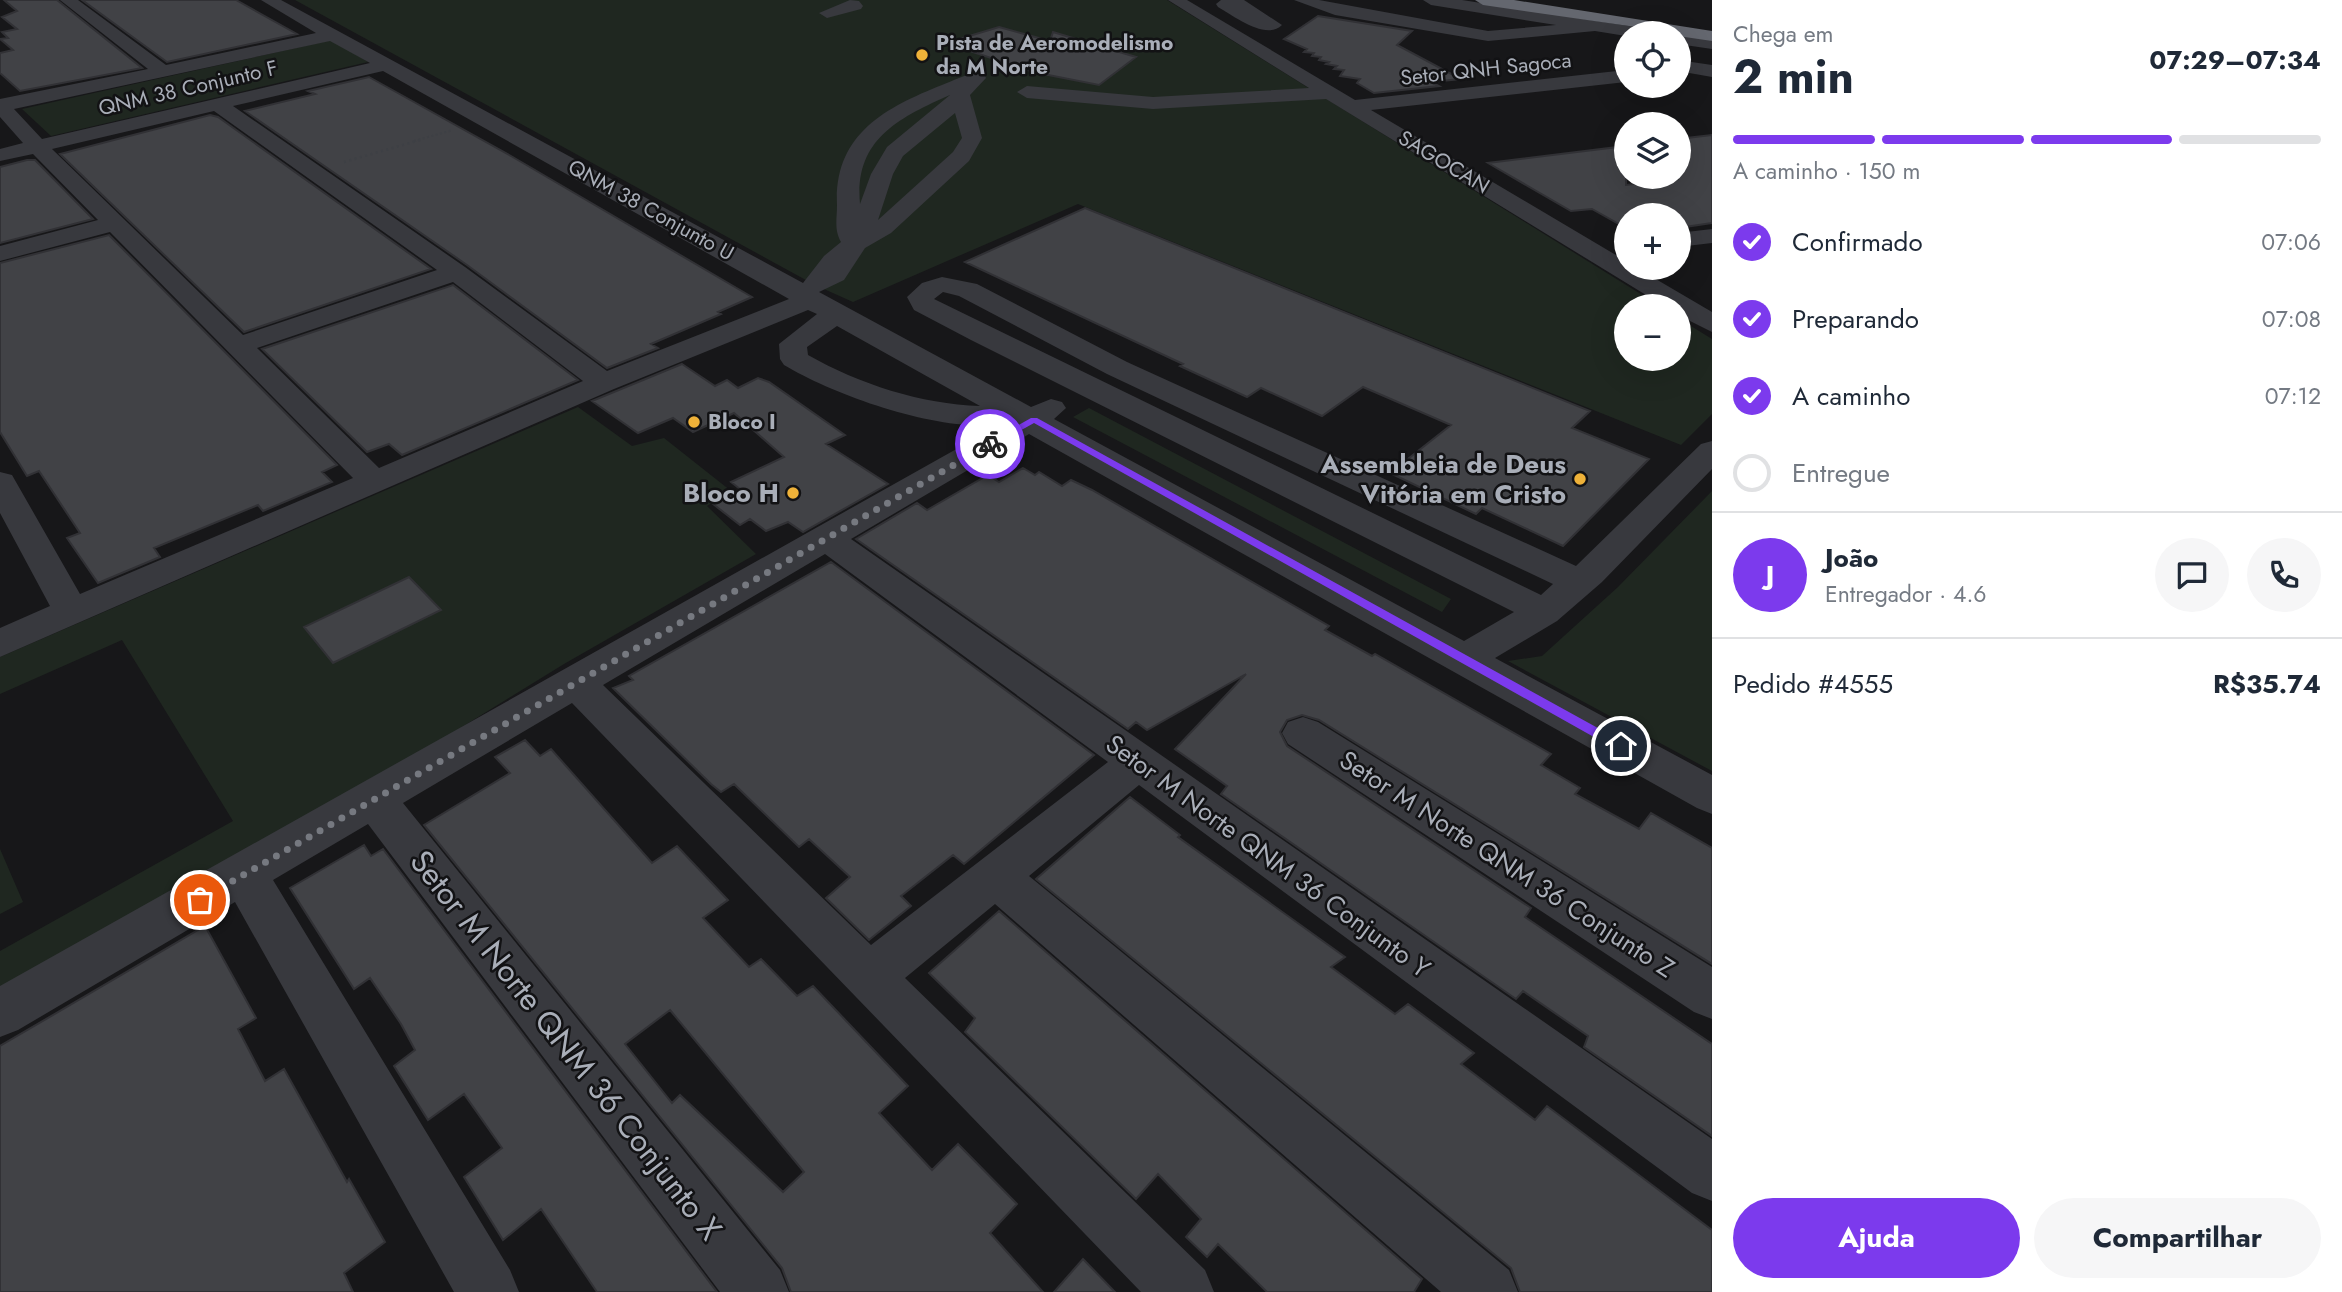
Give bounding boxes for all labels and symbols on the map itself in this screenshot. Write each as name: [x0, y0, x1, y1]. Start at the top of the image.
place label: Pista de Aeromodelismo da M Norte: [936, 28, 1173, 82]
street label: Setor QNH Sagoca: [1399, 45, 1573, 93]
marker: Pista de Aeromodelismo da M Norte: [914, 47, 930, 63]
street label: QNM 38 Conjunto F: [96, 53, 280, 123]
street label: SAGOCAN: [1393, 123, 1495, 201]
street label: QNM 38 Conjunto U: [563, 152, 739, 268]
place label: Bloco I: [708, 407, 776, 437]
courier: [955, 409, 1025, 479]
marker: Bloco I: [686, 414, 702, 430]
place label: Assembleia de Deus Vitória em Cristo: [1320, 445, 1566, 513]
marker: Assembleia de Deus Vitória em Cristo: [1572, 471, 1588, 487]
place label: Bloco H: [683, 474, 779, 512]
marker: Bloco H: [785, 485, 801, 501]
pin: [1591, 716, 1651, 776]
street label: Setor M Norte QNM 36 Conjunto Y: [1098, 725, 1439, 987]
street label: Setor M Norte QNM 36 Conjunto Z: [1332, 741, 1682, 987]
street label: Setor M Norte QNM 36 Conjunto X: [399, 840, 733, 1250]
pin: [170, 870, 230, 930]

